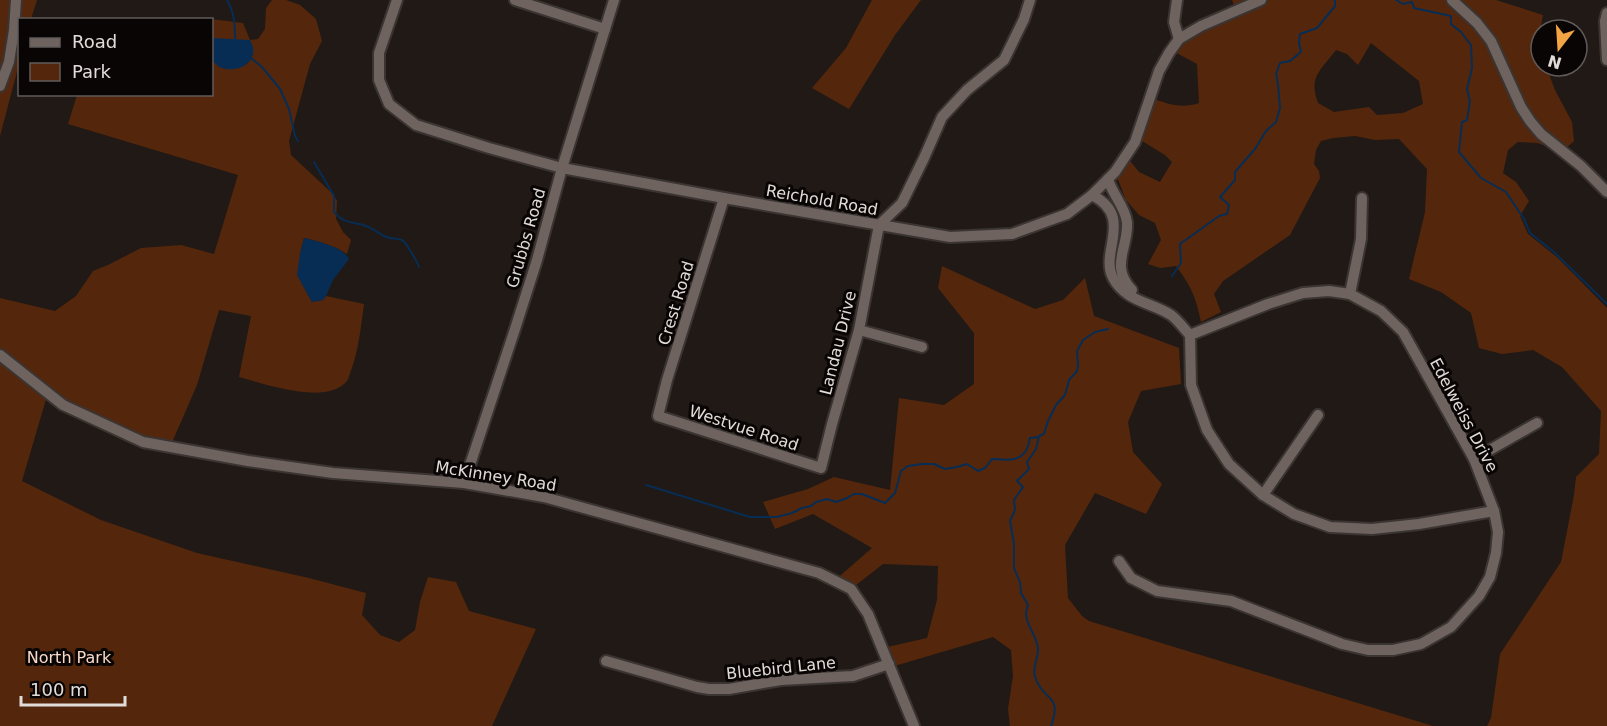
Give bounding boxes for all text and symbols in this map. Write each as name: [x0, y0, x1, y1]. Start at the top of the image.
legend: [18, 18, 213, 96]
north arrow: [1529, 18, 1589, 78]
text: Road: [72, 31, 117, 52]
text: N: [1546, 51, 1564, 73]
text: Park: [72, 61, 111, 82]
street label: Reichold Road: [765, 181, 879, 219]
street label: Grubbs Road: [503, 186, 549, 290]
street label: Crest Road: [654, 259, 698, 347]
street label: Landau Drive: [816, 289, 860, 397]
street label: Edelweiss Drive: [1426, 355, 1502, 475]
street label: Westvue Road: [687, 401, 801, 455]
street label: McKinney Road: [434, 457, 558, 495]
park label: North Park: [27, 648, 112, 667]
street label: Bluebird Lane: [725, 653, 837, 683]
scale bar: [21, 669, 124, 707]
text: 100 m: [30, 679, 88, 700]

